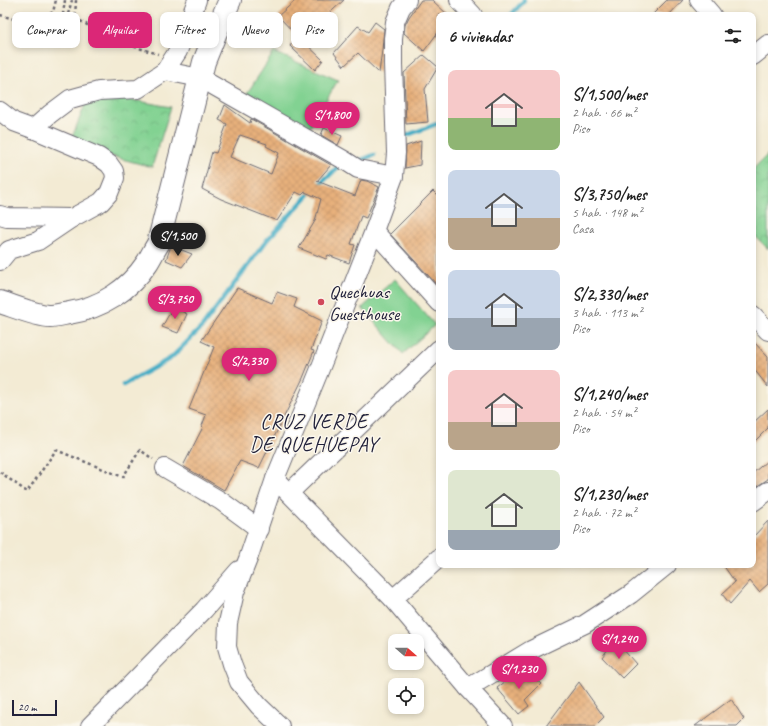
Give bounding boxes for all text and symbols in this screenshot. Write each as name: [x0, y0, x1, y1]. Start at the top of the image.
chip: Comprar: [12, 12, 80, 48]
chip: Alquilar: [88, 12, 152, 48]
chip: Filtros: [160, 12, 219, 48]
chip: Nuevo: [227, 12, 283, 48]
chip: Piso: [291, 12, 338, 48]
icon: filters: [722, 25, 744, 47]
text: 6 viviendas: [448, 26, 512, 47]
text: S/1,500/mes: [572, 84, 647, 105]
icon: home: [480, 86, 528, 134]
pin: S/1,800: [295, 102, 369, 136]
text: 2 hab. · 66 m²: [572, 105, 636, 121]
text: S/1,800: [314, 107, 350, 123]
text: Piso: [572, 121, 590, 137]
text: S/3,750/mes: [572, 184, 647, 205]
icon: home: [480, 186, 528, 234]
text: 5 hab. · 148 m²: [572, 205, 642, 221]
text: Casa: [572, 221, 593, 237]
pin: S/1,500: [141, 223, 215, 257]
text: S/1,500: [160, 228, 196, 244]
place label: Quechuas Guesthouse: [329, 280, 401, 326]
text: S/2,330/mes: [572, 284, 647, 305]
pin: S/3,750: [138, 286, 212, 320]
icon: home: [480, 286, 528, 334]
text: S/3,750: [157, 291, 193, 307]
marker: Quechuas Guesthouse: [316, 297, 326, 307]
text: 3 hab. · 113 m²: [572, 305, 642, 321]
text: Piso: [572, 321, 590, 337]
pin: S/2,330: [212, 348, 286, 382]
text: S/2,330: [231, 353, 267, 369]
text: S/1,240/mes: [572, 384, 647, 405]
icon: home: [480, 386, 528, 434]
text: 2 hab. · 54 m²: [572, 405, 636, 421]
district label: CRUZ VERDE DE QUEHUEPAY: [250, 409, 381, 457]
text: Piso: [572, 421, 590, 437]
text: S/1,230/mes: [572, 484, 647, 505]
icon: home: [480, 486, 528, 534]
text: 2 hab. · 72 m²: [572, 505, 636, 521]
text: Piso: [572, 521, 590, 537]
pin: S/1,240: [582, 626, 656, 660]
text: S/1,240: [601, 631, 637, 647]
north arrow: [388, 634, 424, 670]
map controls: [388, 634, 424, 714]
pin: S/1,230: [482, 656, 556, 690]
text: S/1,230: [501, 661, 537, 677]
button: locate: [388, 678, 424, 714]
scale bar: [12, 698, 57, 717]
text: 20 m: [18, 700, 37, 714]

